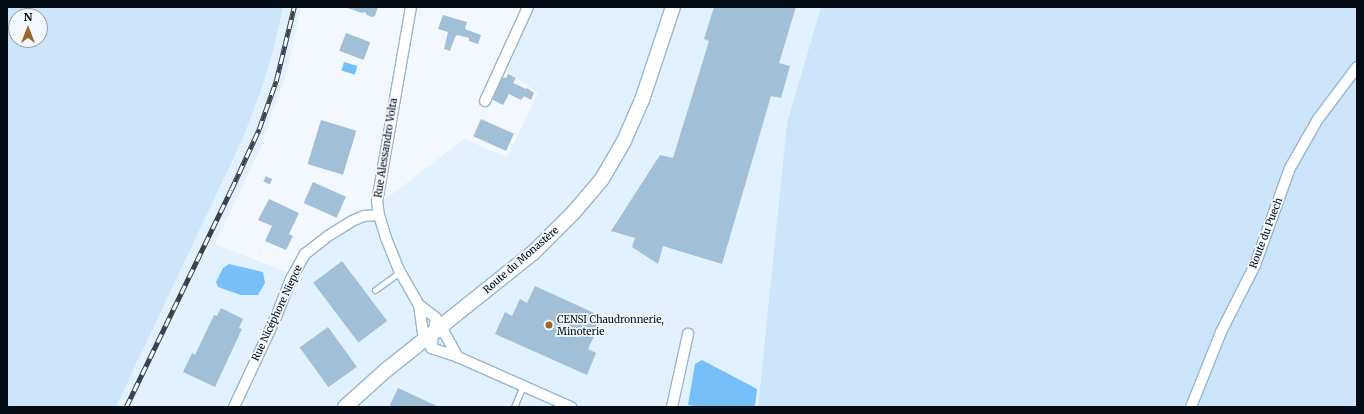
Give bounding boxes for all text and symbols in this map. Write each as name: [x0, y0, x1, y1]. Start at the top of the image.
north arrow: [8, 8, 48, 48]
text: N: [24, 10, 32, 24]
street label: Rue Alessandro Volta: [372, 97, 400, 199]
street label: Route du Puech: [1247, 196, 1285, 270]
street label: Route du Monastère: [481, 224, 561, 296]
street label: Rue Nicéphore Niepce: [249, 263, 305, 363]
place label: CENSI Chaudronnerie, Minoterie: [557, 313, 664, 336]
marker: CENSI Chaudronnerie, Minoterie: [544, 320, 554, 330]

